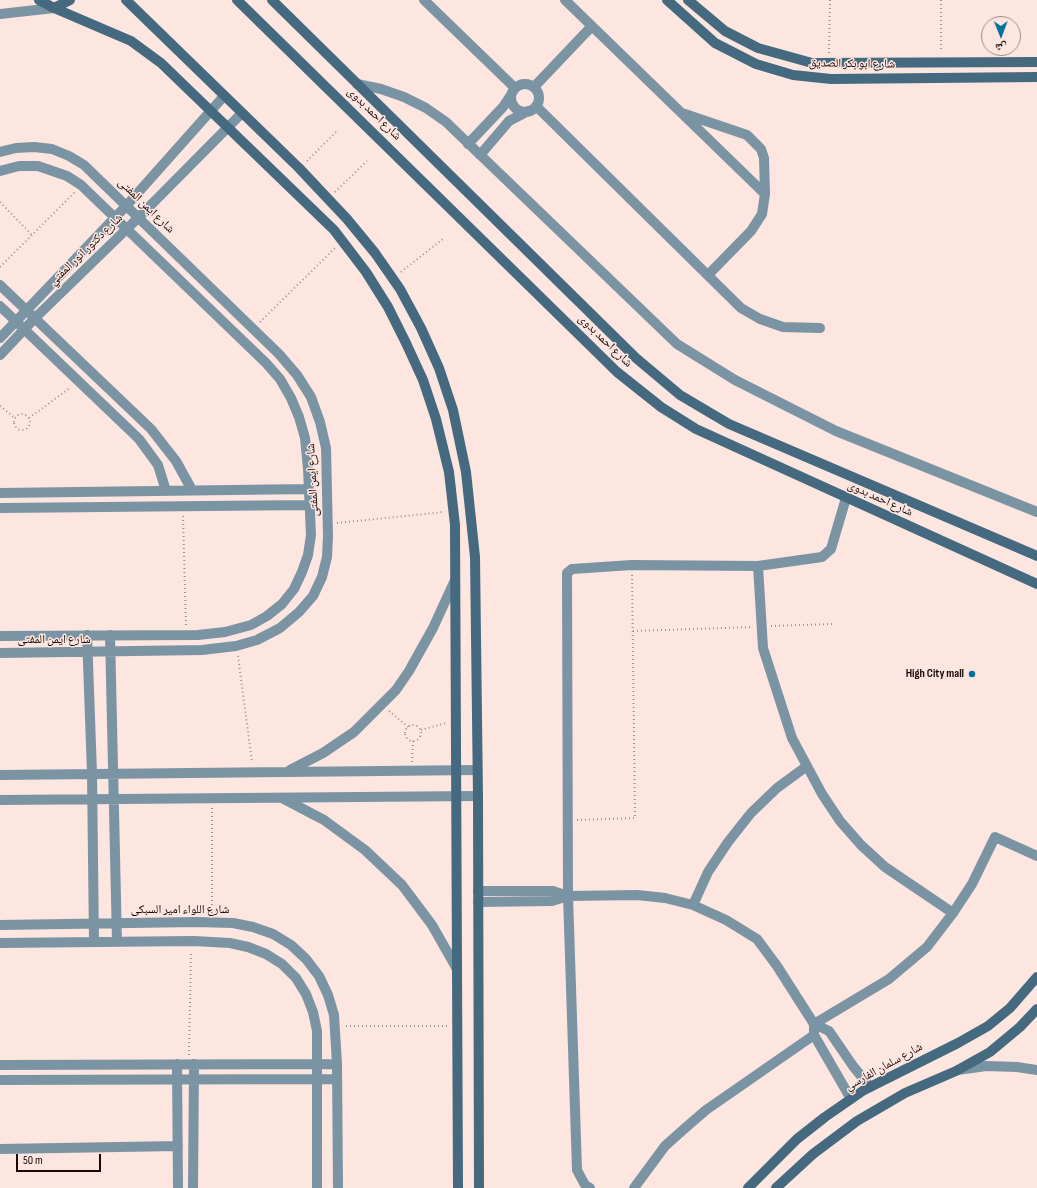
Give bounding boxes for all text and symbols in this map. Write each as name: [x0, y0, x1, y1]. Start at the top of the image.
north arrow: [981, 16, 1021, 56]
text: ش: [995, 41, 1007, 54]
street label: شارع ابو بكر الصديق: [809, 56, 895, 72]
street label: شارع احمد بدوى: [344, 85, 404, 143]
street label: شارع ايمن المفتى: [115, 175, 177, 237]
street label: شارع دكتور انور المفتي: [46, 211, 126, 289]
street label: شارع احمد بدوى: [575, 312, 635, 370]
street label: شارع ايمن المفتى: [304, 443, 322, 517]
street label: شارع احمد بدوى: [845, 478, 915, 520]
street label: شارع ايمن المفتى: [17, 633, 91, 647]
place label: High City mall: [906, 667, 964, 681]
marker: High City mall: [967, 669, 977, 679]
street label: شارع اللواء امير السبكى: [131, 903, 229, 917]
street label: شارع سلمان الفارسي: [843, 1040, 925, 1094]
scale bar: [18, 1146, 103, 1172]
text: 50 m: [23, 1153, 43, 1168]

